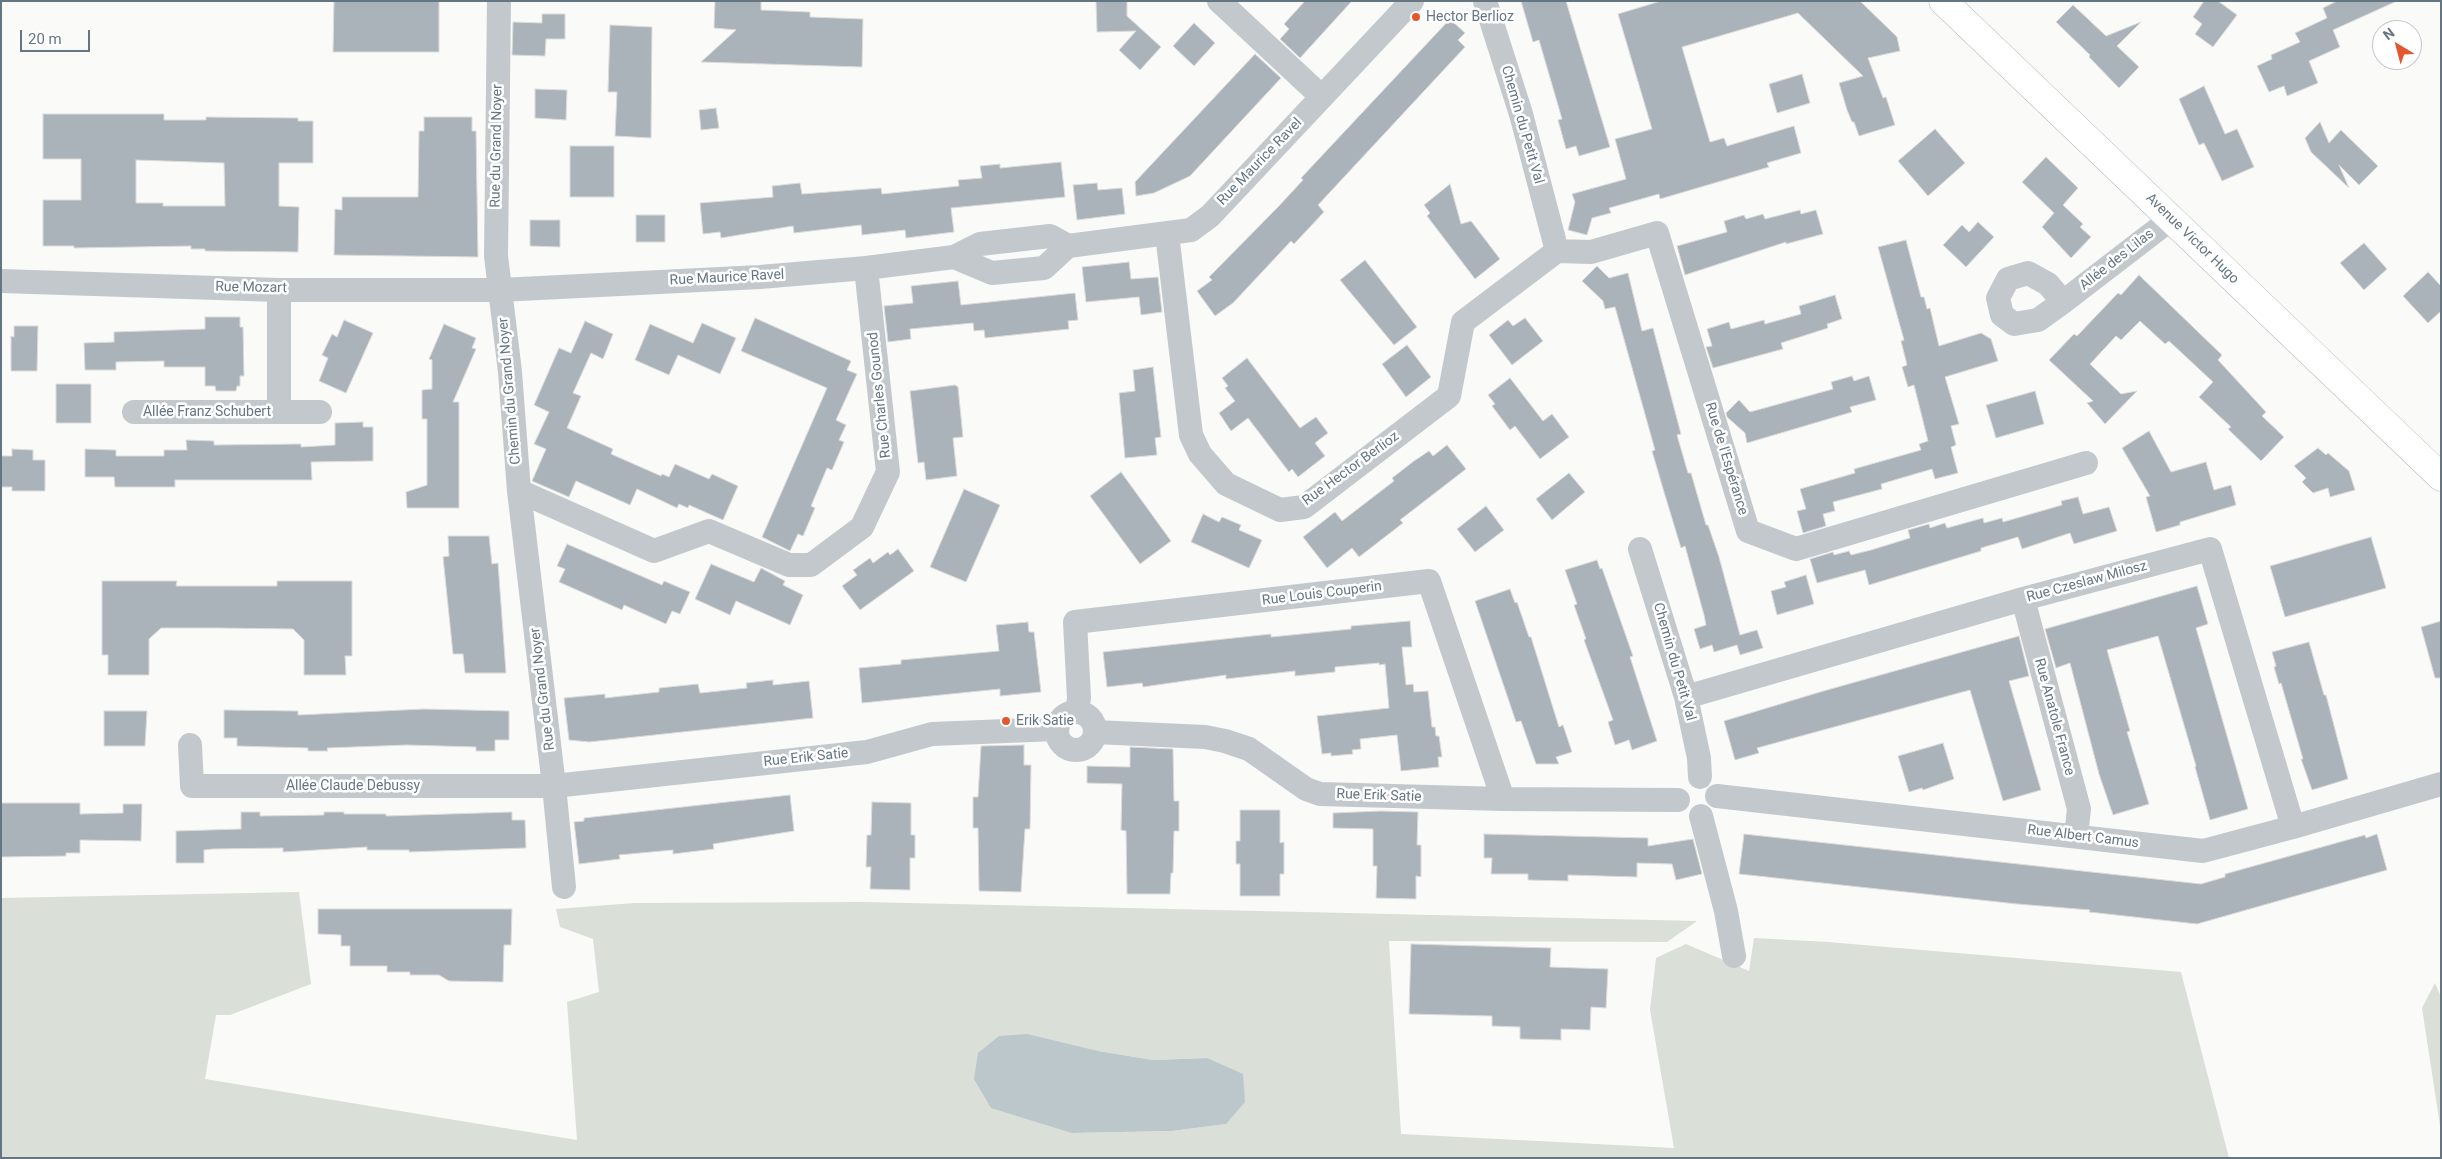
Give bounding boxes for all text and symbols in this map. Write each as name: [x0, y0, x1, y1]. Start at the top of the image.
place label: Hector Berlioz: [1426, 9, 1514, 25]
marker: Hector Berlioz: [1410, 11, 1422, 23]
scale bar: [22, 20, 92, 52]
north arrow: [2372, 20, 2422, 70]
text: N: [2380, 24, 2397, 43]
text: 20 m: [28, 30, 62, 48]
street label: Chemin du Petit Val: [1497, 64, 1547, 186]
street label: Rue du Grand Noyer: [488, 84, 506, 208]
street label: Rue Maurice Ravel: [1214, 115, 1306, 209]
street label: Avenue Victor Hugo: [2142, 190, 2242, 288]
street label: Allée des Lilas: [2077, 226, 2157, 294]
street label: Rue Maurice Ravel: [669, 267, 785, 289]
street label: Rue Mozart: [215, 279, 287, 297]
street label: Chemin du Grand Noyer: [495, 317, 525, 465]
street label: Rue Charles Gounod: [865, 331, 895, 459]
street label: Rue de l'Espérance: [1701, 401, 1751, 517]
street label: Allée Franz Schubert: [143, 404, 271, 420]
street label: Rue Hector Berlioz: [1299, 428, 1403, 510]
street label: Rue Czeslaw Milosz: [2025, 558, 2149, 606]
street label: Rue Louis Couperin: [1261, 578, 1383, 610]
street label: Chemin du Petit Val: [1649, 601, 1699, 723]
street label: Rue du Grand Noyer: [527, 627, 559, 751]
street label: Rue Anatole France: [2030, 657, 2078, 777]
place label: Erik Satie: [1016, 713, 1074, 729]
marker: Erik Satie: [1000, 715, 1012, 727]
street label: Rue Erik Satie: [763, 745, 849, 771]
street label: Allée Claude Debussy: [286, 778, 420, 794]
street label: Rue Erik Satie: [1336, 786, 1422, 806]
street label: Rue Albert Camus: [2026, 822, 2140, 852]

